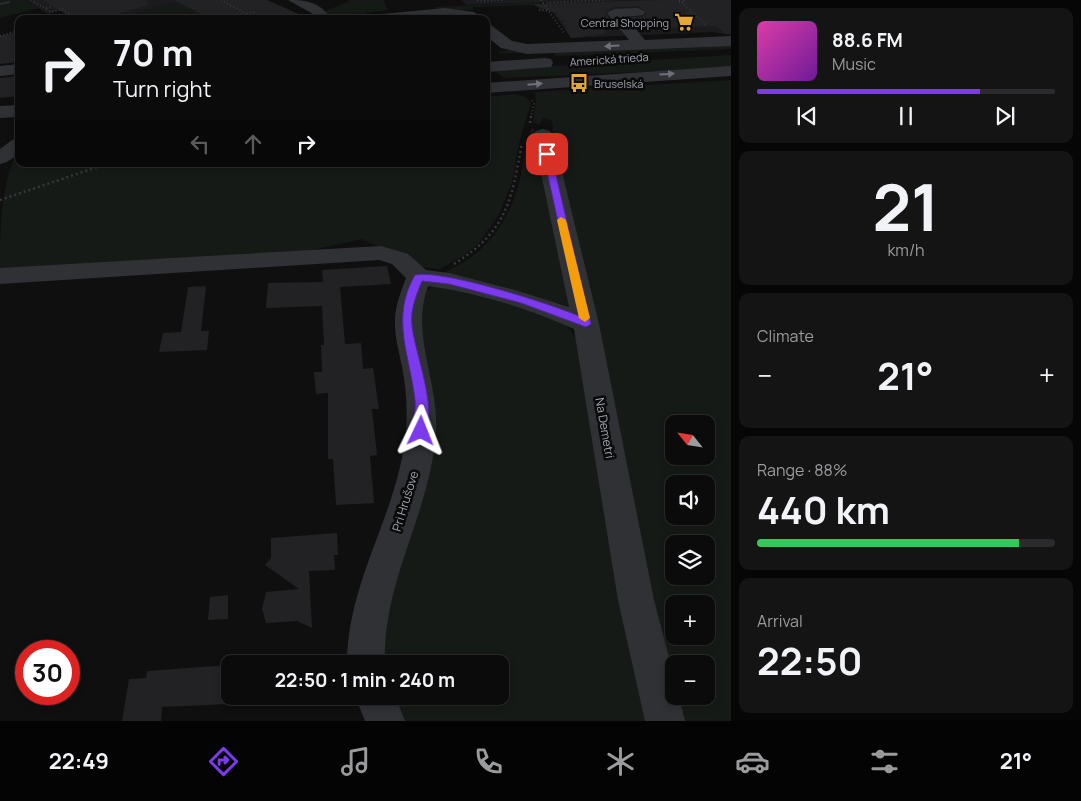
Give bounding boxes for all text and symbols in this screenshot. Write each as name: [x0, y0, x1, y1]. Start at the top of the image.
supermarket icon: Central Shopping: [673, 11, 695, 33]
place label: Central Shopping: [581, 15, 669, 30]
text: 88.6 FM: [832, 27, 903, 53]
text: 70 m: [113, 29, 193, 77]
icon: right: [30, 35, 95, 100]
one-way arrow: [604, 42, 620, 50]
street label: Americká trieda: [569, 49, 649, 69]
text: Music: [832, 53, 876, 75]
one-way arrow: [660, 70, 676, 78]
bus stop icon: Bruselská: [568, 72, 590, 94]
text: Turn right: [113, 74, 211, 104]
place label: Bruselská: [594, 76, 643, 91]
one-way arrow: [527, 79, 543, 87]
icon: previous: [793, 102, 821, 130]
icon: pause: [892, 102, 920, 130]
icon: next: [991, 102, 1019, 130]
icon: left: [186, 130, 214, 158]
icon: ahead: [239, 130, 267, 158]
icon: right: [292, 130, 320, 158]
pin: [526, 133, 568, 175]
icon: arrive: [533, 140, 561, 168]
text: 21: [872, 162, 940, 251]
text: km/h: [887, 239, 925, 261]
text: Climate: [757, 325, 814, 347]
text: 21°: [877, 349, 934, 401]
text: −: [757, 356, 772, 394]
text: +: [1039, 356, 1055, 394]
street label: Na Demetri: [591, 396, 619, 460]
position arrow: [394, 404, 446, 456]
north arrow: [665, 415, 715, 465]
map controls: [665, 415, 715, 705]
text: Range · 88%: [757, 459, 847, 481]
street label: Pri Hrušove: [388, 469, 422, 533]
button: sound: [665, 475, 715, 525]
text: 440 km: [757, 483, 890, 535]
button: layers: [665, 535, 715, 585]
button: +: [665, 595, 715, 645]
text: Arrival: [757, 610, 803, 632]
text: 22:50: [757, 634, 863, 686]
speed limit sign: 30: [15, 640, 80, 705]
button: −: [665, 655, 715, 705]
text: 22:50 · 1 min · 240 m: [275, 667, 455, 693]
icon: directions: [206, 744, 241, 779]
icon: music: [338, 744, 373, 779]
icon: phone: [471, 744, 506, 779]
icon: climate: [603, 744, 638, 779]
icon: car: [735, 744, 770, 779]
icon: filters: [867, 744, 902, 779]
text: 22:49: [49, 746, 109, 776]
text: 21°: [1000, 746, 1032, 776]

